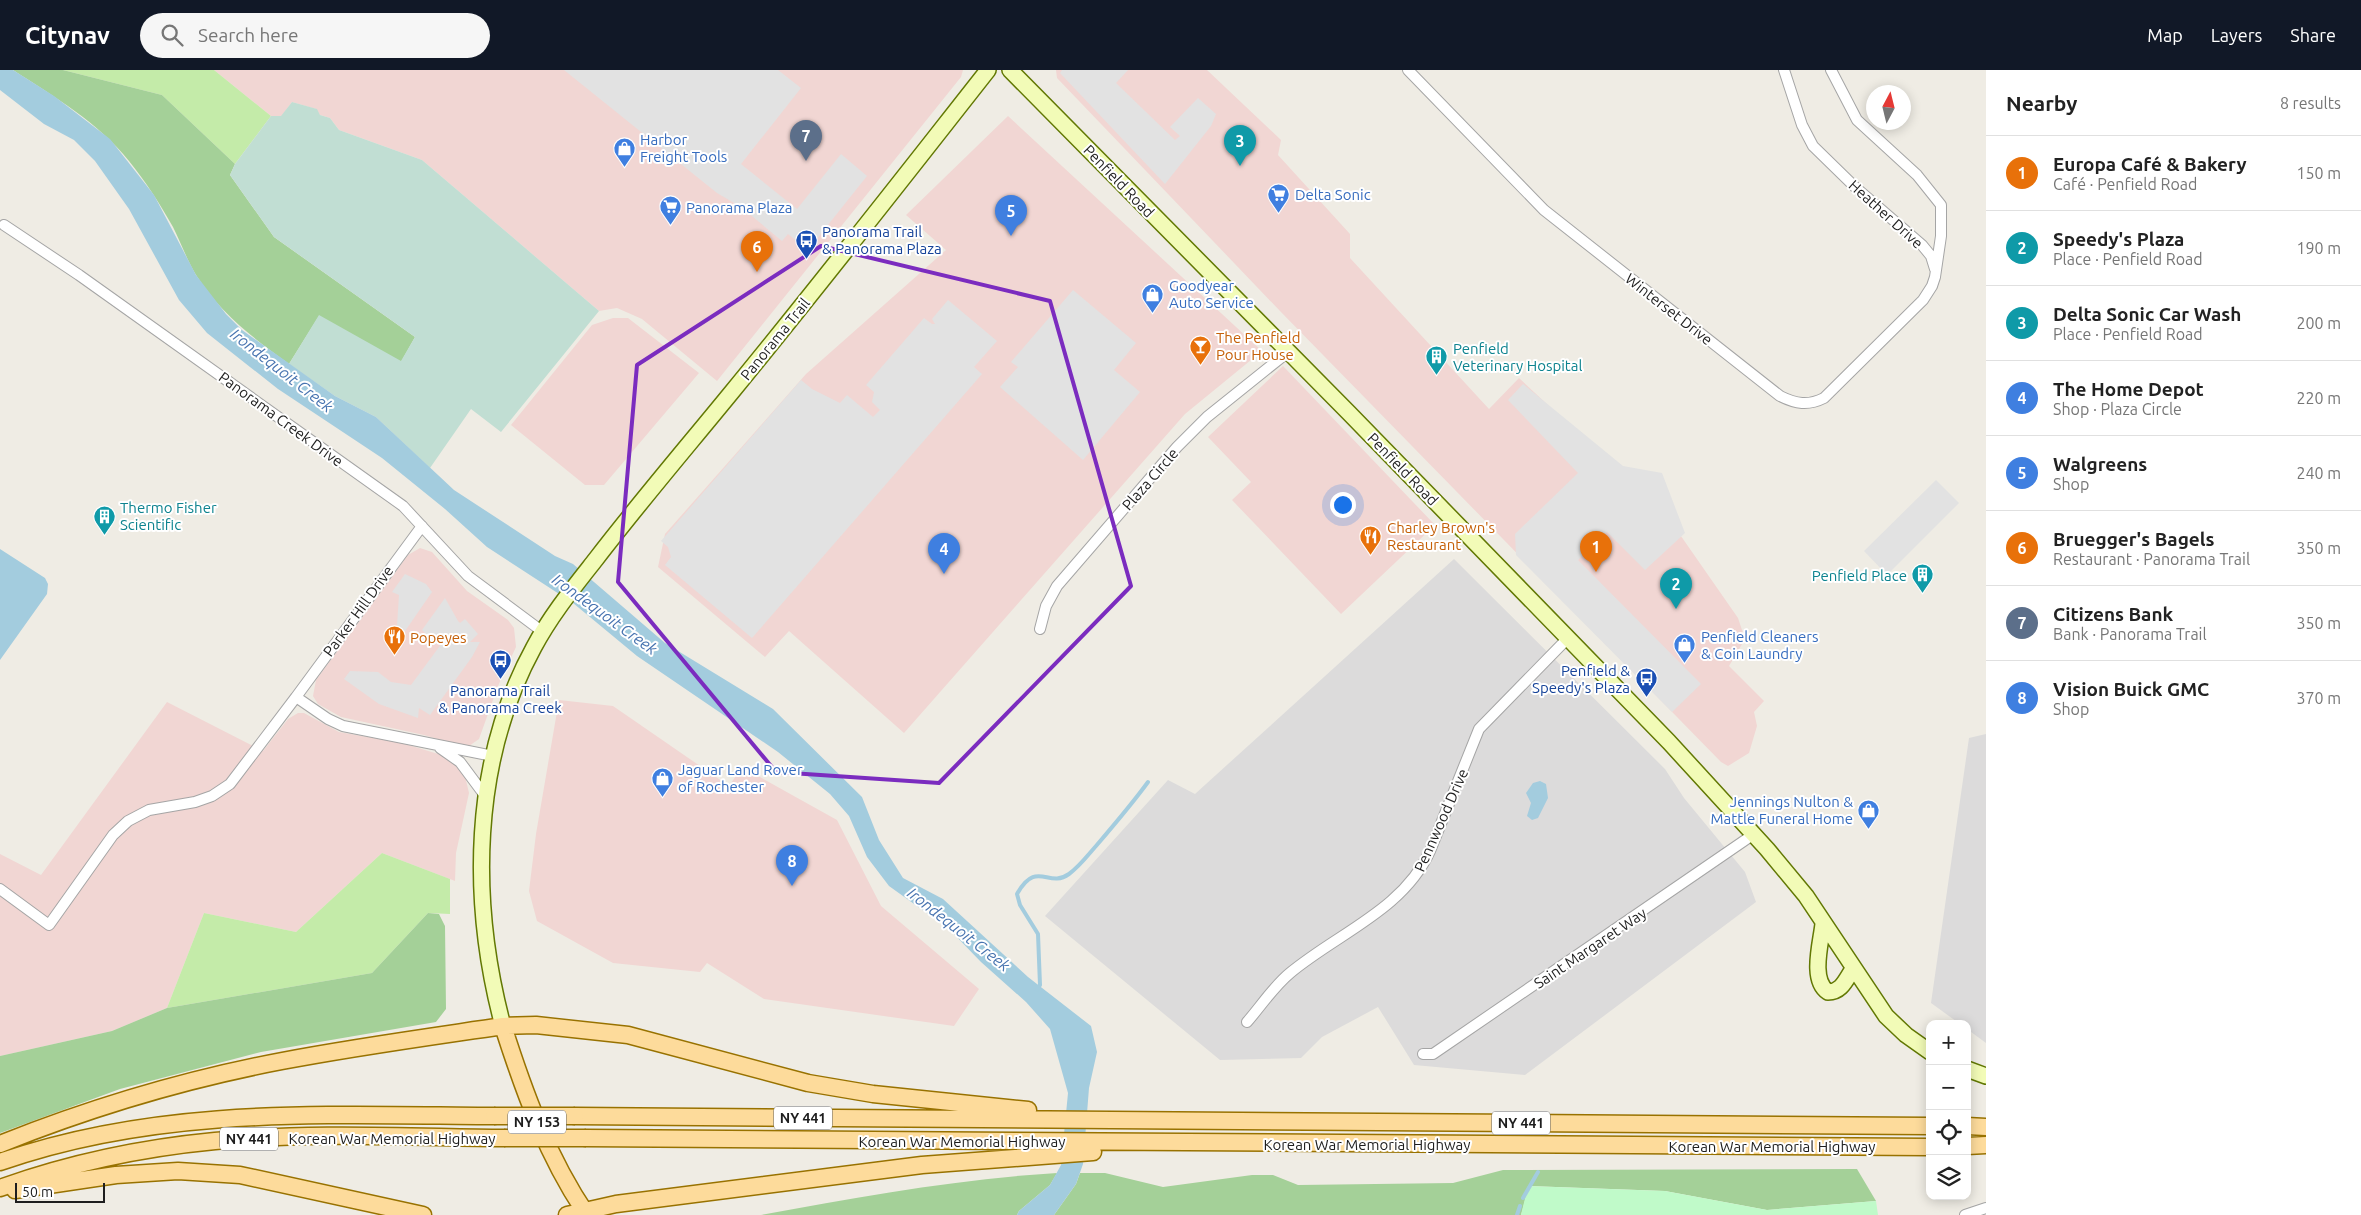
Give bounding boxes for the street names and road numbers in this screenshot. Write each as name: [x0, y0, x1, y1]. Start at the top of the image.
street label: Penfield Road: [1080, 141, 1158, 221]
street label: Heather Drive: [1845, 176, 1927, 252]
street label: Winterset Drive: [1622, 270, 1716, 348]
street label: Panorama Trail: [737, 295, 813, 383]
street label: Panorama Creek Drive: [216, 368, 346, 470]
street label: Penfield Road: [1364, 429, 1442, 509]
street label: Plaza Circle: [1119, 445, 1181, 513]
street label: Parker Hill Drive: [319, 562, 397, 660]
street label: Pennwood Drive: [1411, 766, 1471, 874]
street label: Saint Margaret Way: [1531, 904, 1649, 992]
road number: NY 441: [774, 1106, 832, 1130]
road number: NY 153: [508, 1110, 566, 1134]
road number: NY 441: [1492, 1112, 1550, 1134]
road number: NY 441: [220, 1128, 278, 1150]
street label: Korean War Memorial Highway: [288, 1130, 496, 1147]
street label: Korean War Memorial Highway: [858, 1133, 1066, 1150]
street label: Korean War Memorial Highway: [1263, 1136, 1471, 1153]
street label: Korean War Memorial Highway: [1668, 1138, 1876, 1155]

